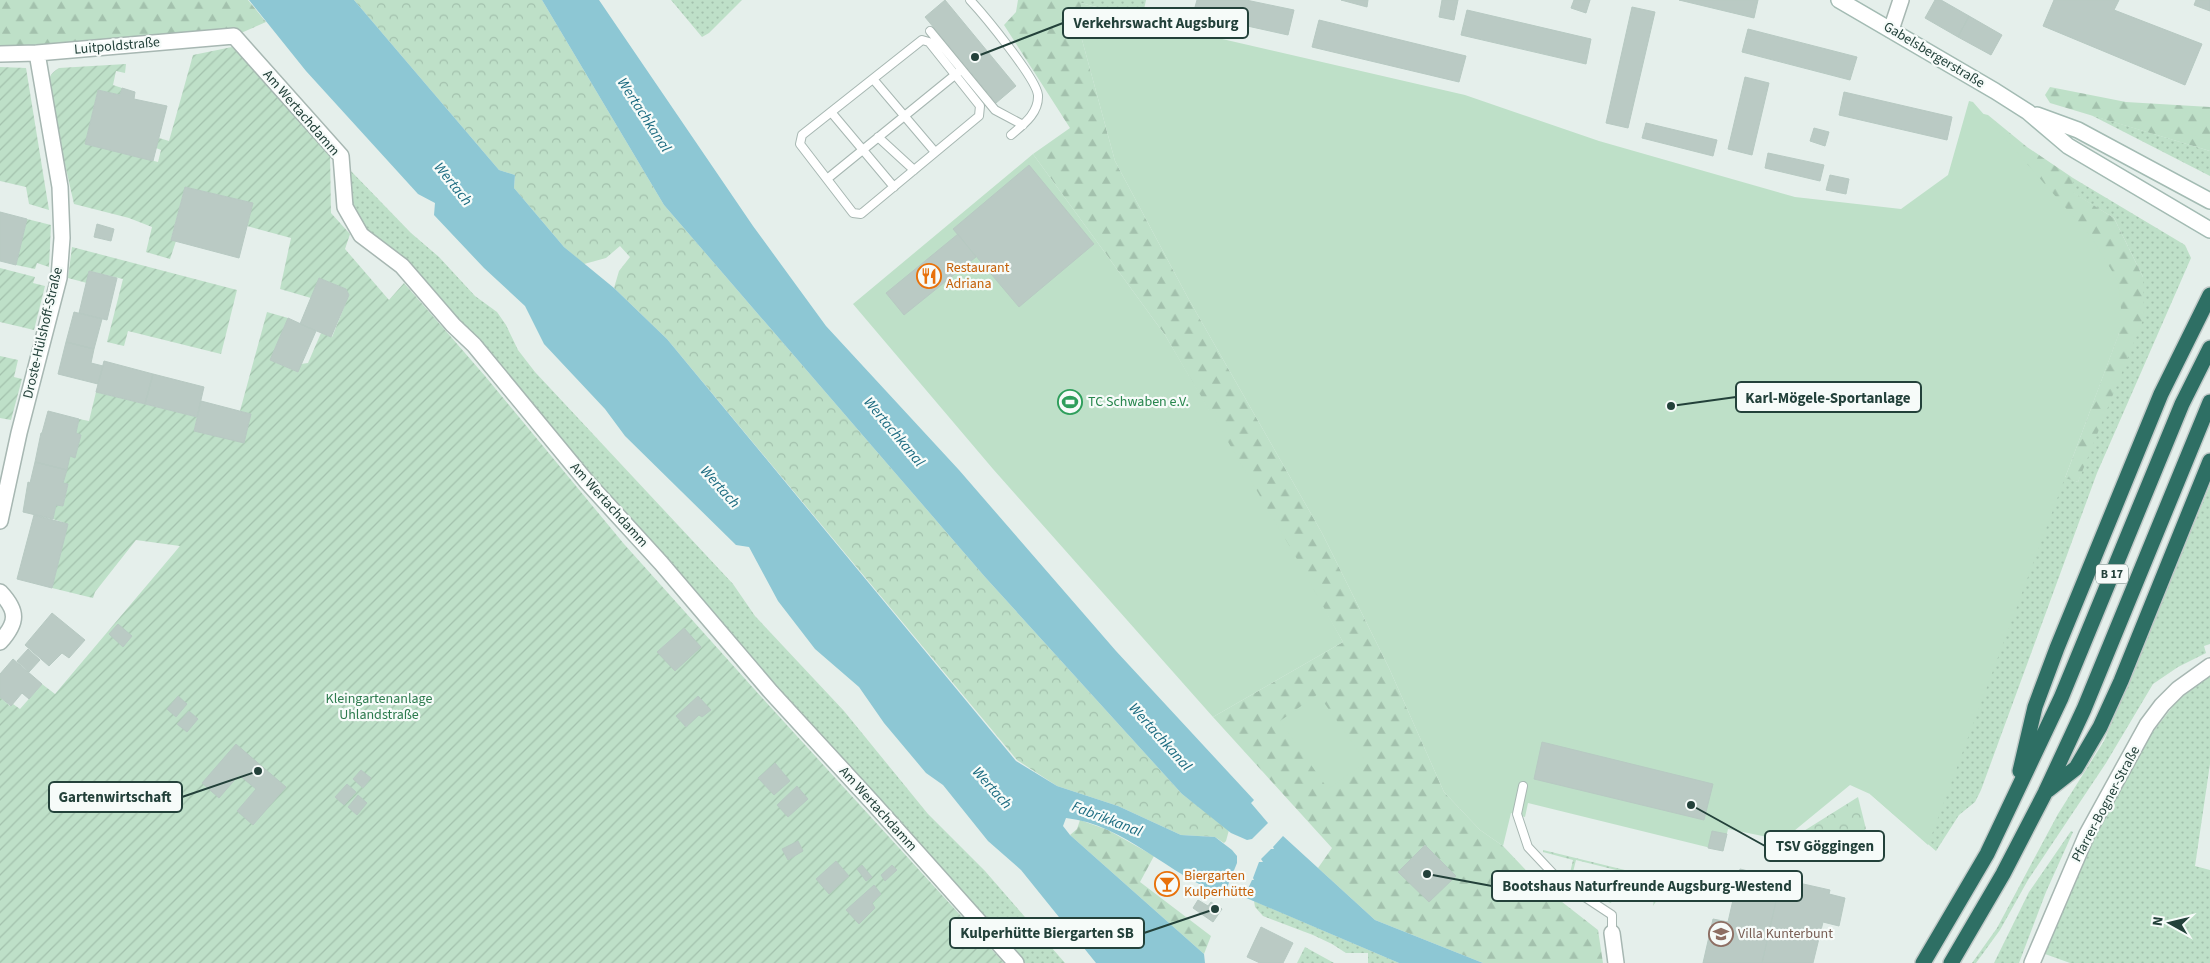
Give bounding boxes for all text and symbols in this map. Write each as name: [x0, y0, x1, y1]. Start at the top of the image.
callout: Verkehrswacht Augsburg: [1063, 8, 1248, 38]
text: Verkehrswacht Augsburg: [1073, 13, 1238, 34]
street label: Gabelsbergerstraße: [1880, 17, 1988, 93]
street label: Luitpoldstraße: [73, 32, 161, 60]
street label: Am Wertachdamm: [258, 66, 344, 160]
water label: Wertachkanal: [612, 74, 676, 157]
water label: Wertach: [429, 158, 477, 210]
place label: Restaurant Adriana: [946, 258, 1010, 294]
restaurant icon: Restaurant Adriana: [916, 263, 942, 289]
street label: Droste-Hülshoff-Straße: [18, 265, 68, 401]
callout: Karl-Mögele-Sportanlage: [1736, 382, 1921, 412]
text: Karl-Mögele-Sportanlage: [1745, 388, 1911, 409]
sports icon: TC Schwaben e.V.: [1057, 389, 1083, 415]
place label: TC Schwaben e.V.: [1088, 392, 1189, 412]
water label: Wertachkanal: [859, 393, 930, 472]
street label: Am Wertachdamm: [565, 458, 653, 552]
water label: Wertach: [695, 461, 745, 513]
road number: B 17: [2096, 564, 2128, 584]
park label: Kleingartenanlage Uhlandstraße: [326, 689, 432, 725]
water label: Wertachkanal: [1124, 698, 1196, 776]
street label: Pfarrer-Bogner-Straße: [2067, 742, 2145, 866]
street label: Am Wertachdamm: [834, 762, 922, 856]
water label: Wertach: [967, 762, 1017, 814]
callout: Gartenwirtschaft: [49, 782, 182, 812]
text: Gartenwirtschaft: [58, 787, 172, 808]
water label: Fabrikkanal: [1069, 796, 1145, 842]
callout: TSV Göggingen: [1765, 831, 1884, 861]
text: TSV Göggingen: [1776, 836, 1874, 857]
place label: Biergarten Kulperhütte: [1184, 866, 1254, 902]
bar icon: Biergarten Kulperhütte: [1154, 871, 1180, 897]
callout: Bootshaus Naturfreunde Augsburg-Westend: [1492, 871, 1802, 901]
text: Bootshaus Naturfreunde Augsburg-Westend: [1502, 876, 1792, 897]
north arrow: [2145, 898, 2195, 948]
text: N: [2148, 915, 2169, 927]
callout: Kulperhütte Biergarten SB: [950, 918, 1144, 948]
school or university icon: Villa Kunterbunt: [1708, 921, 1734, 947]
text: Kulperhütte Biergarten SB: [960, 923, 1134, 944]
place label: Villa Kunterbunt: [1738, 924, 1833, 944]

